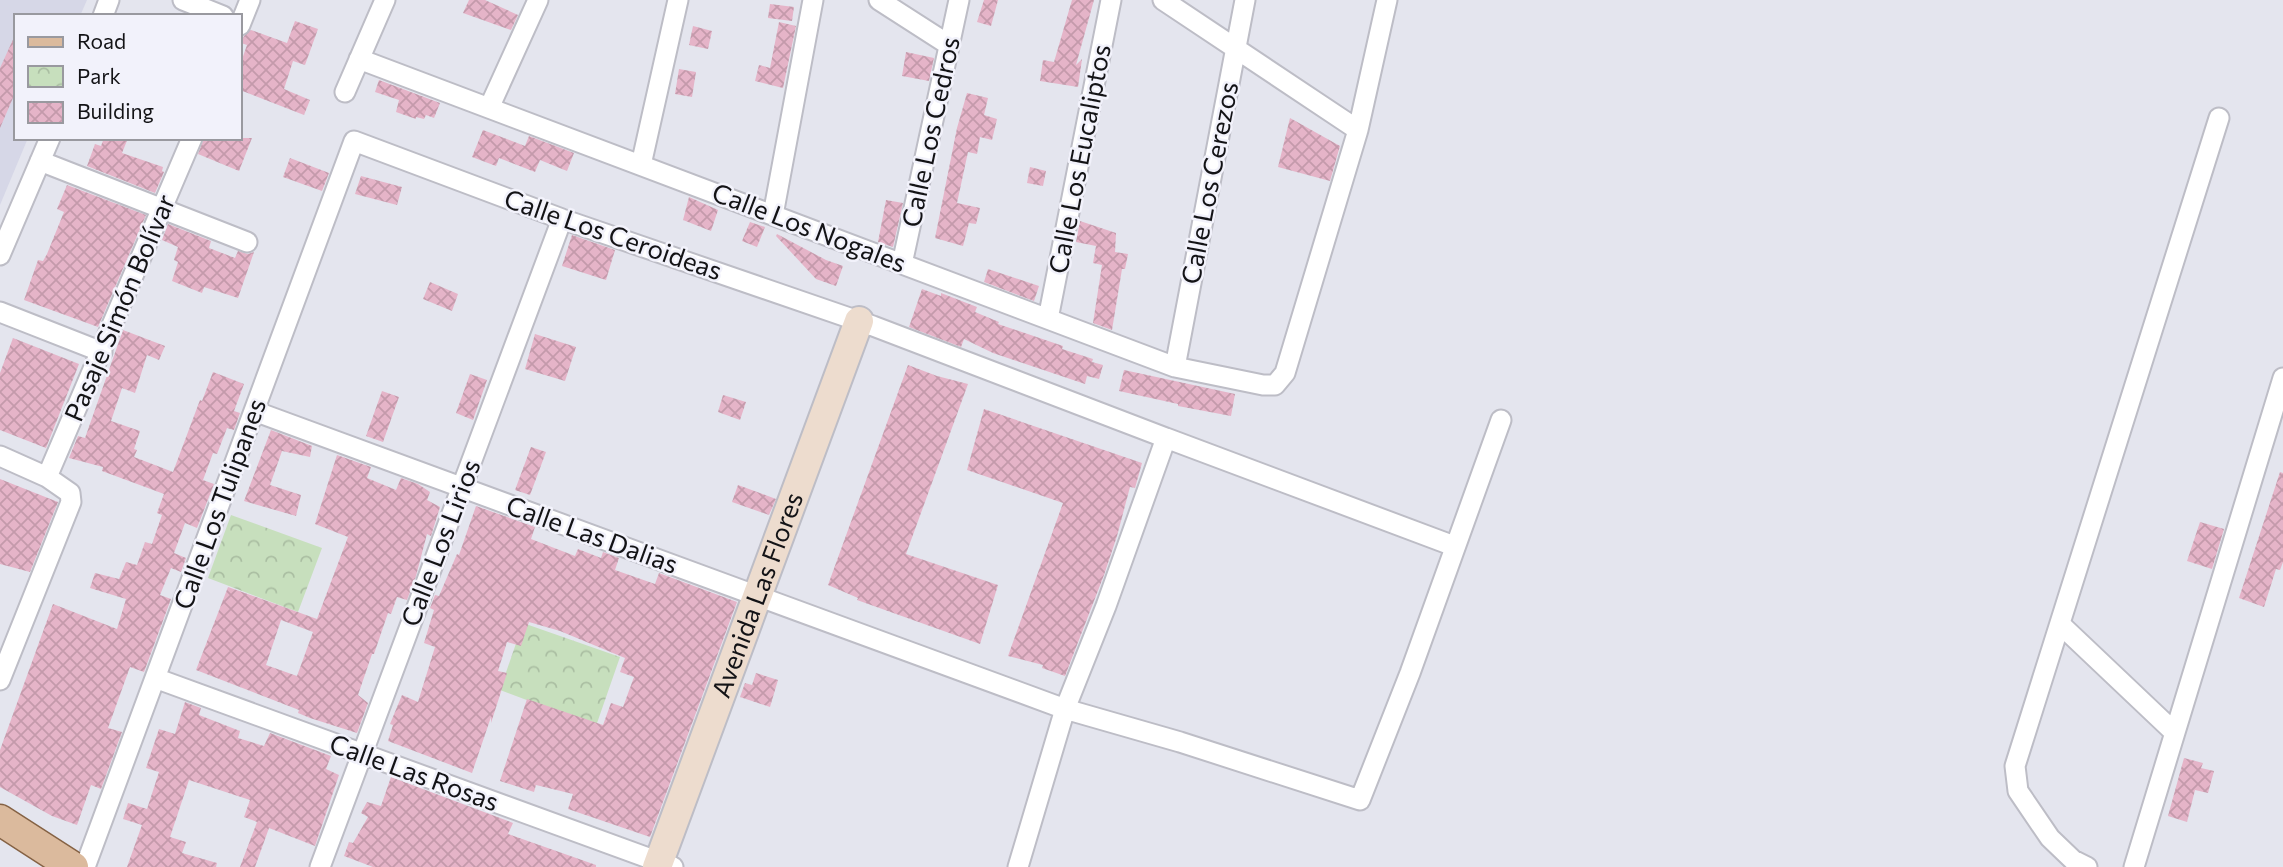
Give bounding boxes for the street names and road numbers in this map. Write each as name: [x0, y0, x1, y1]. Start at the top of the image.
street label: Calle Los Cedros: [894, 34, 965, 230]
street label: Calle Los Eucaliptos: [1041, 42, 1116, 276]
street label: Calle Los Cerezos: [1174, 79, 1243, 287]
street label: Calle Los Nogales: [708, 175, 911, 278]
street label: Calle Los Ceroideas: [501, 182, 726, 285]
street label: Pasaje Simón Bolívar: [57, 189, 180, 425]
street label: Calle Los Tulipanes: [166, 394, 271, 613]
street label: Calle Los Lirios: [394, 455, 486, 630]
street label: Calle Las Dalias: [503, 488, 682, 579]
street label: Avenida Las Flores: [704, 488, 808, 701]
street label: Calle Las Rosas: [326, 727, 503, 817]

